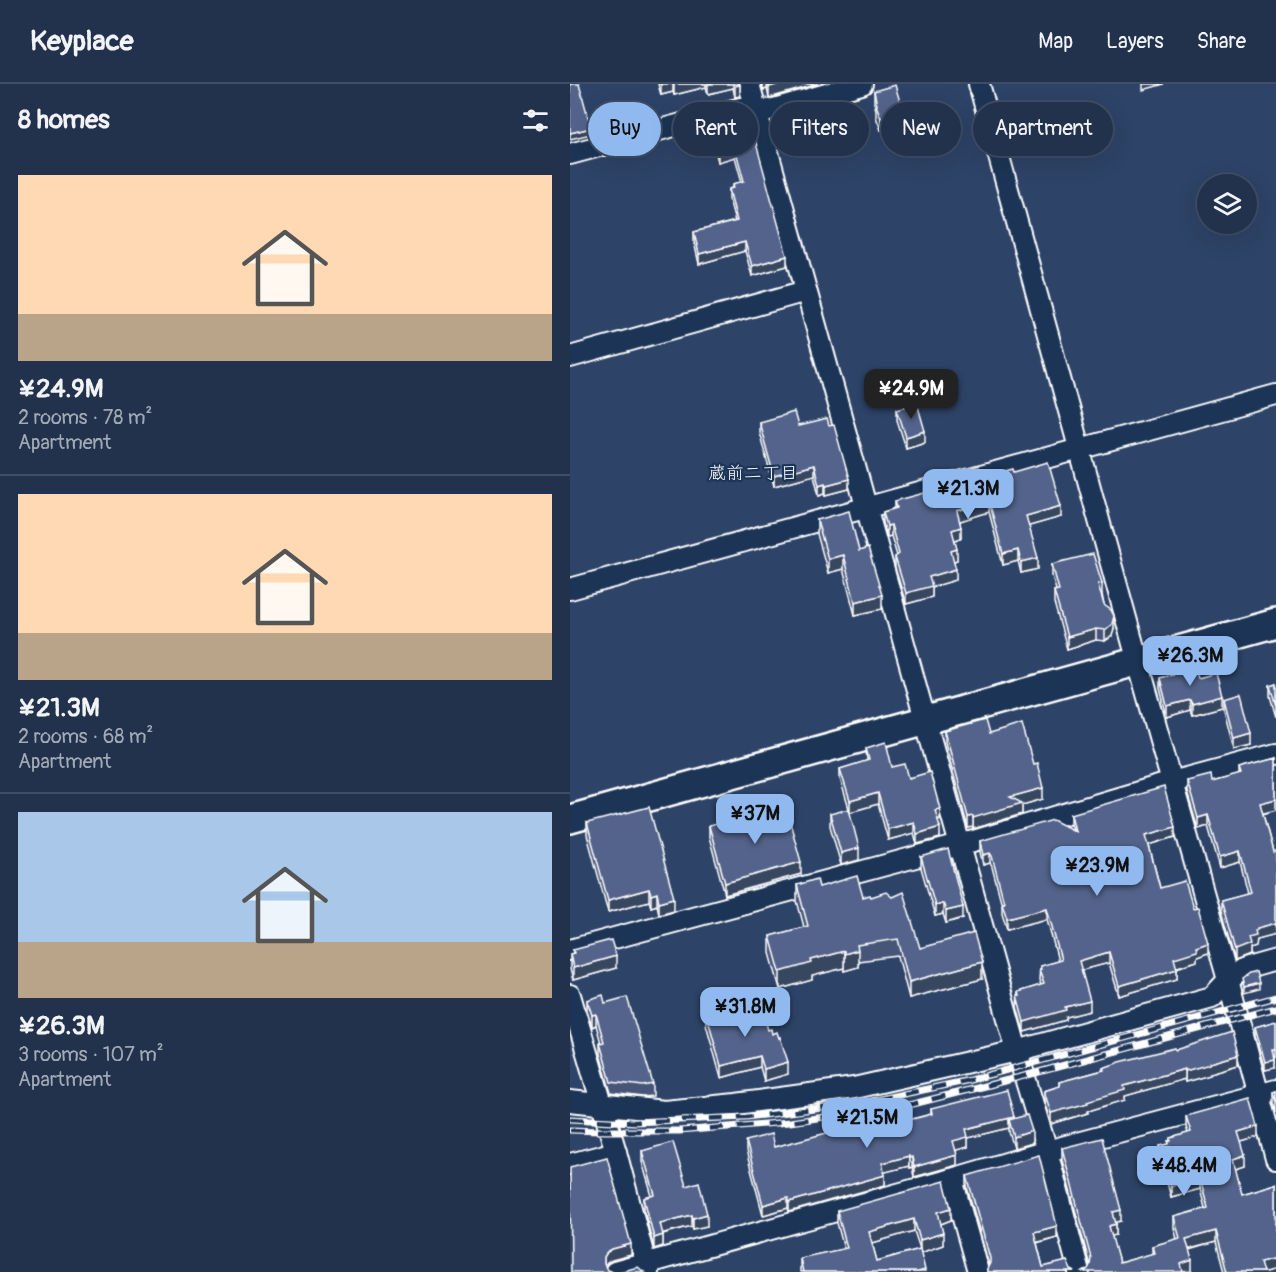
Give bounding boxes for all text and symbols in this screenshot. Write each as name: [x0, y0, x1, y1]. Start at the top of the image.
text: Keyplace: [30, 24, 134, 59]
text: Map: [1038, 28, 1073, 55]
text: Layers: [1106, 28, 1164, 55]
text: Share: [1197, 28, 1246, 55]
chip: Buy: [588, 102, 661, 156]
chip: Rent: [673, 102, 758, 156]
chip: Filters: [770, 102, 869, 156]
chip: New: [881, 102, 961, 156]
chip: Apartment: [973, 102, 1113, 156]
text: 8 homes: [18, 104, 110, 136]
icon: filters: [519, 104, 552, 137]
map controls: [1197, 174, 1257, 234]
button: layers: [1197, 174, 1257, 234]
icon: home: [231, 214, 339, 322]
pin: ¥24.9M: [862, 369, 960, 420]
text: ¥24.9M: [18, 373, 103, 405]
text: ¥24.9M: [878, 376, 944, 401]
text: 2 rooms · 78 m²: [18, 405, 152, 430]
text: Apartment: [18, 430, 111, 455]
district label: 蔵前二丁目: [708, 462, 798, 485]
pin: ¥21.3M: [919, 469, 1017, 520]
text: ¥21.3M: [937, 476, 999, 501]
icon: home: [231, 533, 339, 641]
pin: ¥26.3M: [1141, 636, 1239, 687]
text: ¥26.3M: [1157, 643, 1223, 668]
text: ¥21.3M: [18, 692, 100, 724]
text: 2 rooms · 68 m²: [18, 724, 153, 749]
text: Apartment: [18, 749, 111, 774]
pin: ¥37M: [719, 794, 791, 845]
text: ¥37M: [730, 801, 780, 826]
pin: ¥23.9M: [1048, 846, 1146, 897]
icon: home: [231, 851, 339, 959]
text: ¥23.9M: [1065, 853, 1129, 878]
pin: ¥31.8M: [696, 987, 794, 1038]
text: ¥31.8M: [714, 994, 776, 1019]
text: ¥26.3M: [18, 1010, 105, 1042]
text: 3 rooms · 107 m²: [18, 1042, 164, 1067]
text: Apartment: [18, 1067, 111, 1092]
pin: ¥21.5M: [818, 1098, 916, 1149]
text: ¥21.5M: [836, 1105, 898, 1130]
pin: ¥48.4M: [1135, 1146, 1233, 1197]
text: ¥48.4M: [1151, 1153, 1217, 1178]

